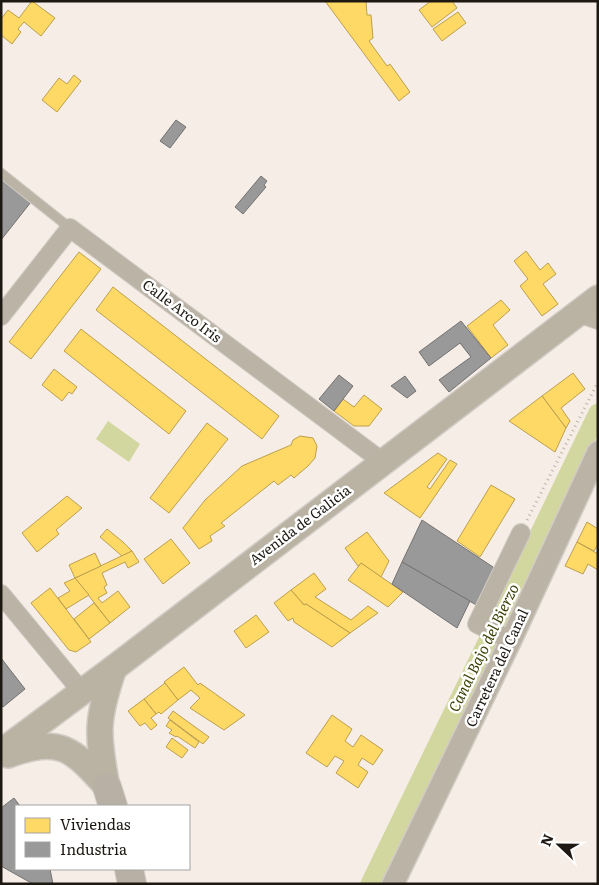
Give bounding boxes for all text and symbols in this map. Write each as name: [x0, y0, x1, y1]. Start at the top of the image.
street label: Calle Arco Iris: [139, 274, 226, 347]
street label: Avenida de Galicia: [245, 479, 355, 569]
water label: Canal Bajo del Bierzo: [442, 579, 524, 715]
street label: Carretera del Canal: [460, 605, 532, 730]
legend: [15, 805, 190, 870]
text: Viviendas: [60, 812, 131, 835]
north arrow: [534, 820, 584, 870]
text: N: [535, 830, 558, 849]
text: Industria: [60, 837, 128, 860]

